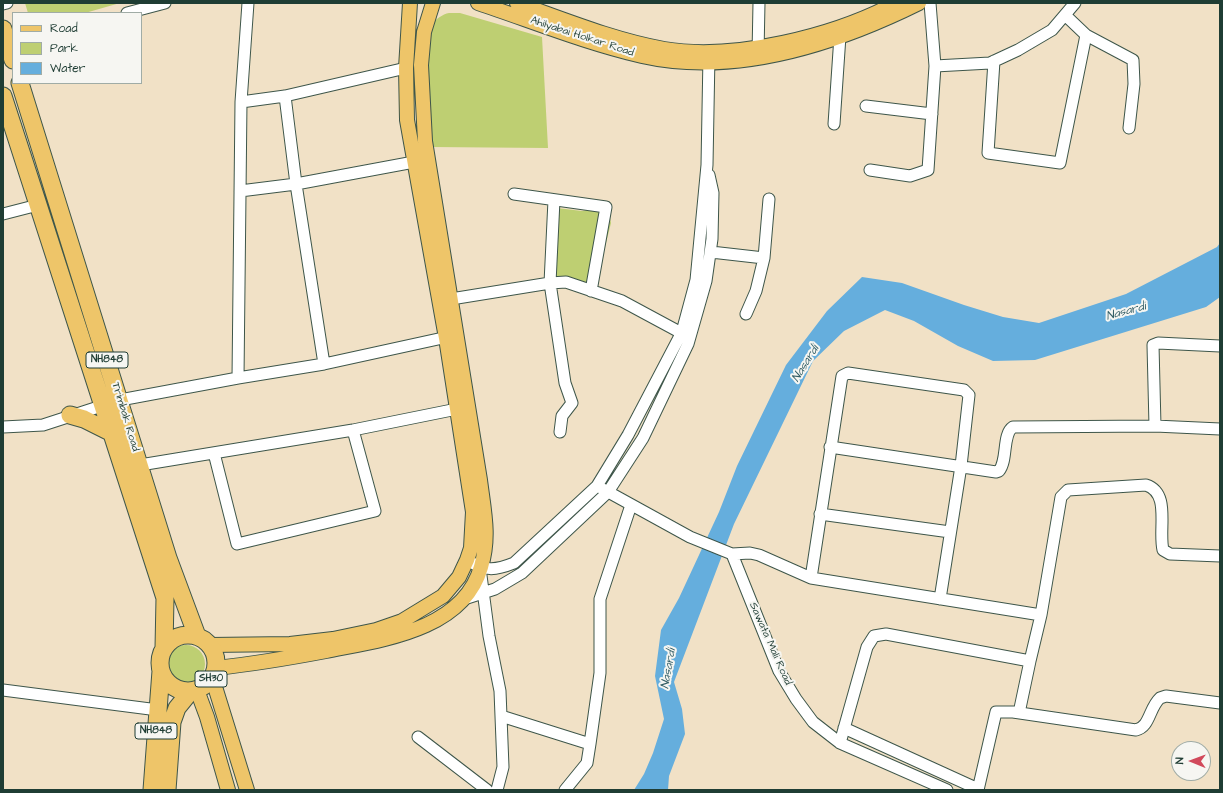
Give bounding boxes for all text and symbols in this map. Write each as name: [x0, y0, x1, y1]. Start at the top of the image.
legend: [12, 12, 142, 84]
street label: Ahilyabai Holkar Road: [529, 14, 635, 60]
text: Road: [50, 20, 78, 37]
text: Park: [50, 40, 78, 57]
text: Water: [50, 60, 85, 77]
water label: Nasardi: [1105, 300, 1147, 324]
water label: Nasardi: [789, 343, 823, 385]
road number: NH848: [86, 352, 128, 368]
street label: Trimbak Road: [108, 381, 142, 453]
street label: Sawata Mali Road: [746, 600, 794, 688]
water label: Nasardi: [658, 648, 680, 690]
road number: SH30: [195, 671, 227, 687]
road number: NH848: [135, 723, 177, 739]
north arrow: [1171, 741, 1211, 781]
text: N: [1172, 757, 1187, 764]

